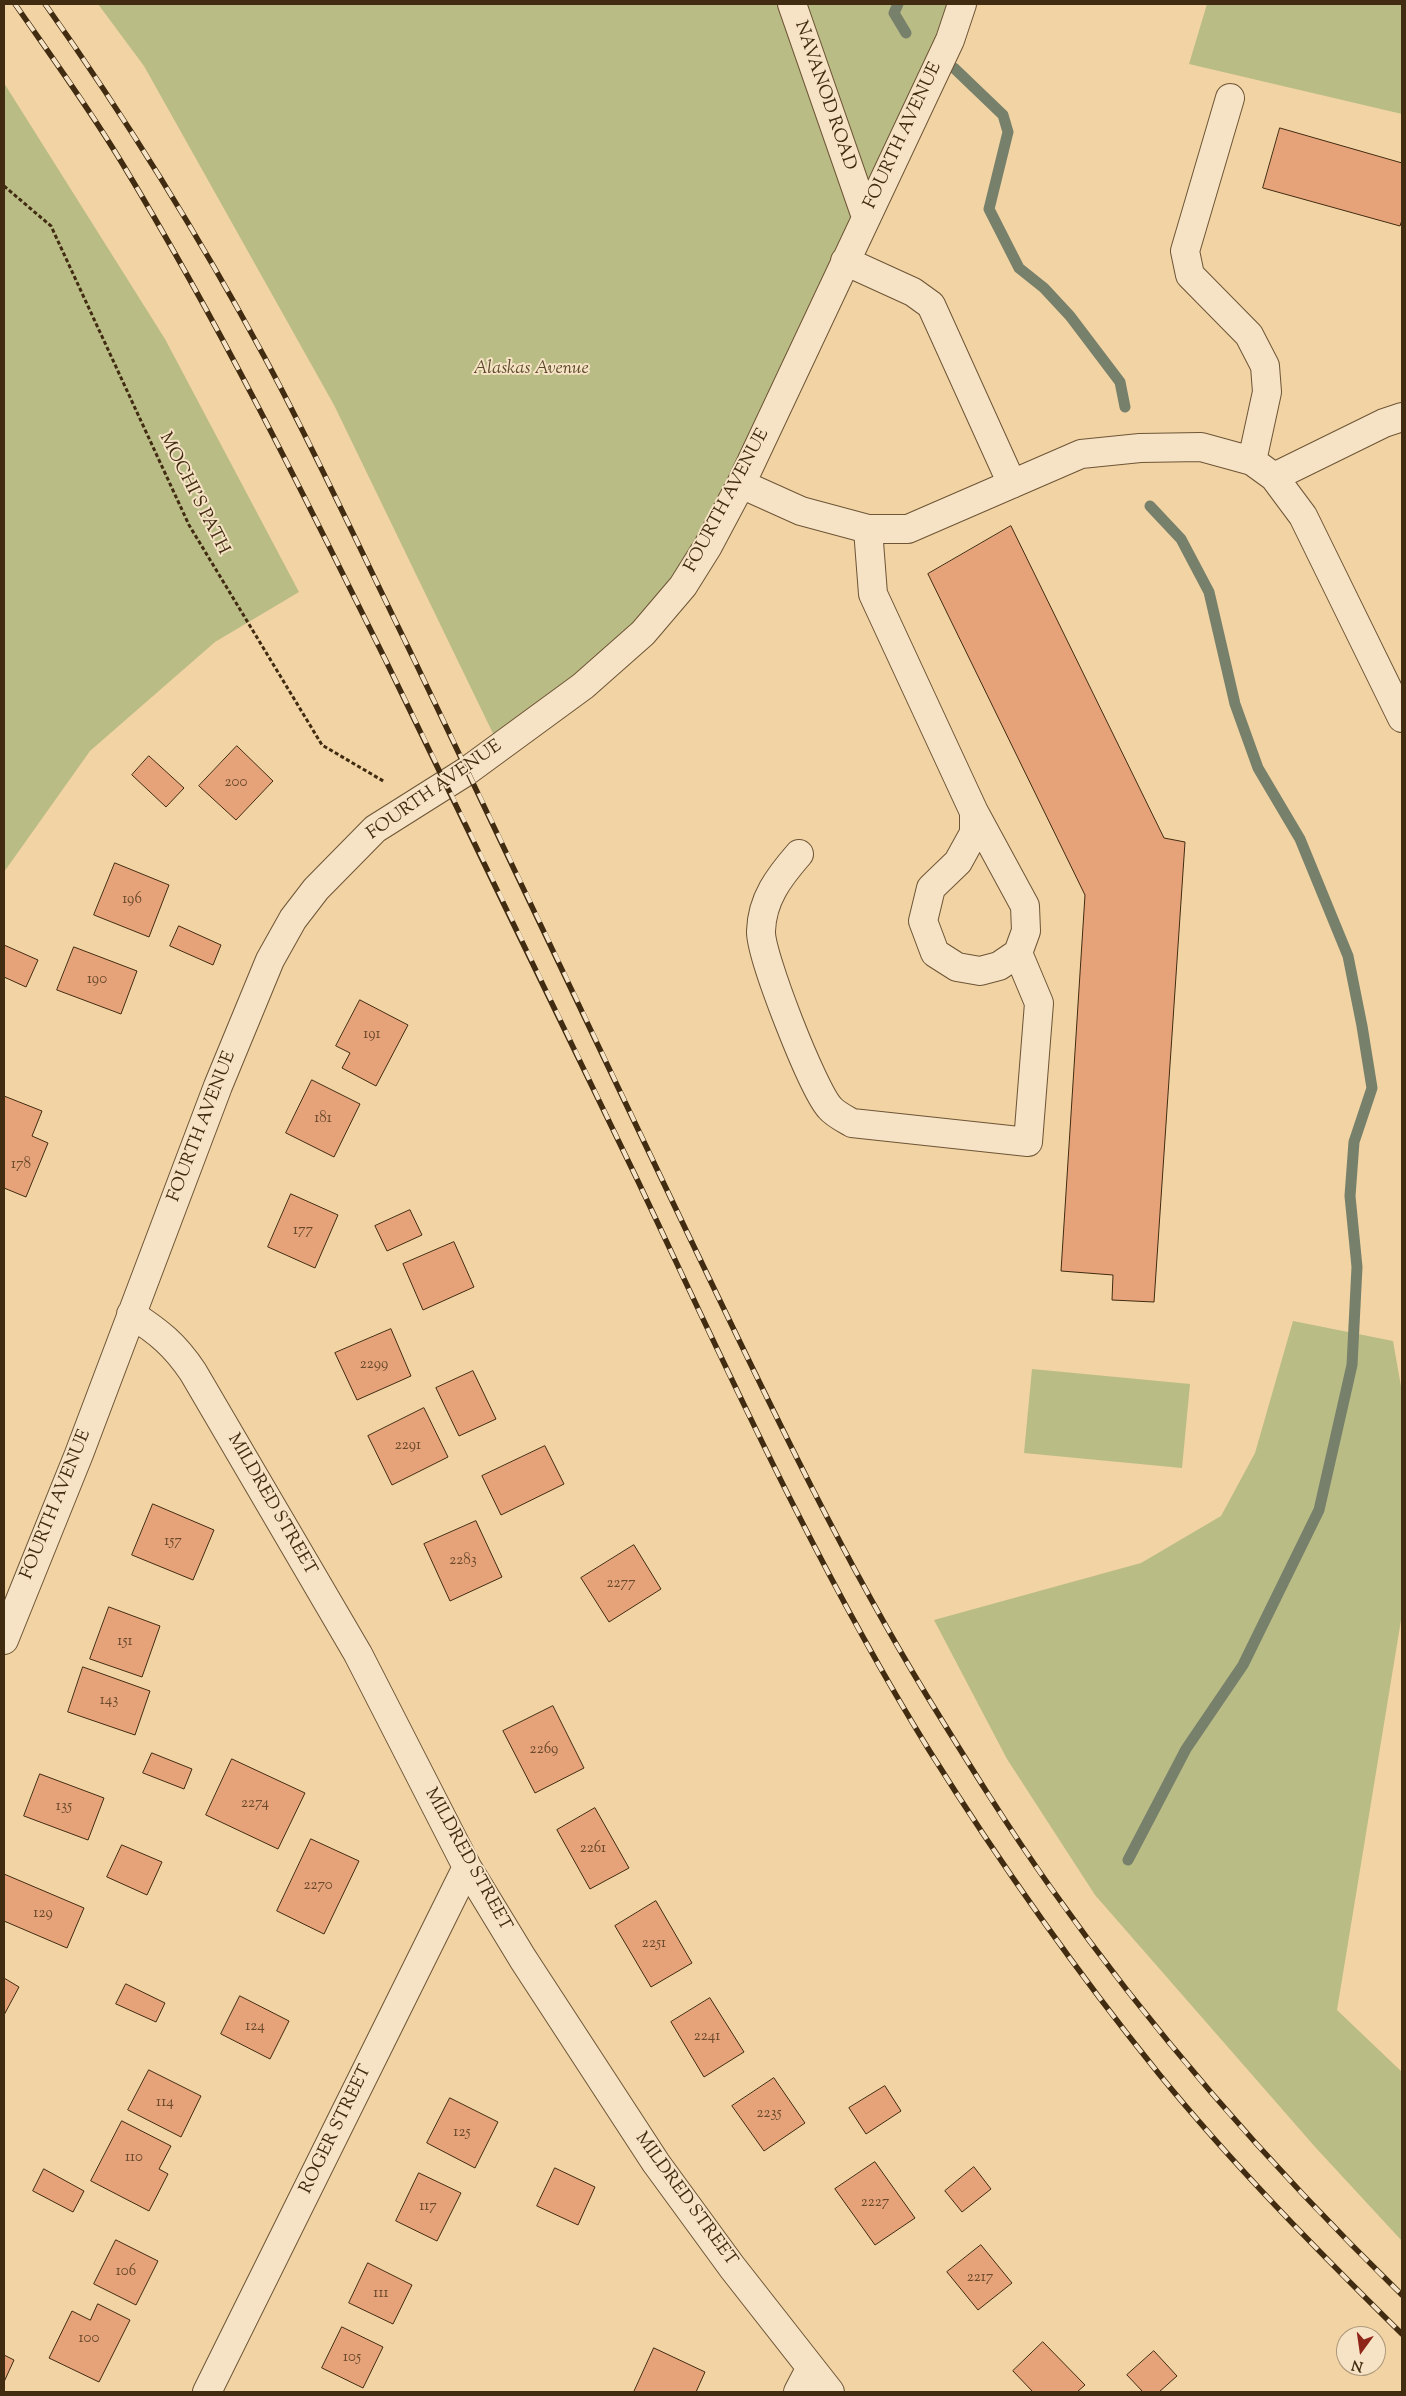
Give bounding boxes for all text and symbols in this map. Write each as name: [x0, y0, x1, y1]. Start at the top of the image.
street label: NAVANOD ROAD: [788, 19, 860, 173]
street label: FOURTH AVENUE: [861, 59, 947, 213]
park label: Alaskas Avenue: [473, 359, 589, 381]
street label: FOURTH AVENUE: [681, 426, 775, 576]
street label: MOCHI'S PATH: [153, 429, 233, 559]
street label: FOURTH AVENUE: [364, 736, 506, 846]
house number: 200: [225, 774, 247, 792]
house number: 196: [122, 891, 142, 909]
house number: 190: [87, 971, 107, 989]
house number: 191: [363, 1026, 381, 1044]
street label: FOURTH AVENUE: [164, 1049, 242, 1205]
house number: 181: [314, 1110, 332, 1128]
house number: 178: [11, 1156, 31, 1174]
house number: 177: [293, 1222, 313, 1240]
house number: 2299: [360, 1356, 388, 1374]
street label: FOURTH AVENUE: [17, 1427, 97, 1583]
street label: MILDRED STREET: [222, 1430, 320, 1580]
house number: 2291: [395, 1437, 421, 1455]
house number: 157: [164, 1533, 182, 1551]
house number: 2283: [449, 1552, 477, 1570]
house number: 2277: [606, 1575, 636, 1593]
house number: 151: [117, 1633, 133, 1651]
house number: 143: [100, 1692, 118, 1710]
house number: 2269: [530, 1741, 558, 1759]
street label: MILDRED STREET: [419, 1785, 515, 1935]
house number: 2274: [241, 1795, 269, 1813]
house number: 135: [56, 1798, 72, 1816]
house number: 2261: [580, 1840, 606, 1858]
house number: 2270: [303, 1877, 333, 1895]
house number: 129: [33, 1905, 53, 1923]
house number: 2251: [642, 1935, 666, 1953]
house number: 124: [245, 2018, 265, 2036]
house number: 2241: [694, 2028, 720, 2046]
street label: ROGER STREET: [296, 2062, 378, 2198]
house number: 114: [156, 2094, 174, 2112]
house number: 2235: [756, 2105, 782, 2123]
house number: 125: [453, 2124, 471, 2142]
street label: MILDRED STREET: [629, 2129, 741, 2271]
house number: 110: [125, 2149, 143, 2167]
house number: 2227: [861, 2194, 889, 2212]
house number: 117: [419, 2198, 437, 2216]
house number: 106: [116, 2263, 136, 2281]
house number: 2217: [967, 2269, 993, 2287]
house number: 111: [373, 2285, 389, 2303]
north arrow: [1336, 2326, 1386, 2376]
house number: 100: [79, 2330, 99, 2348]
house number: 105: [343, 2349, 361, 2367]
text: N: [1350, 2354, 1365, 2376]

